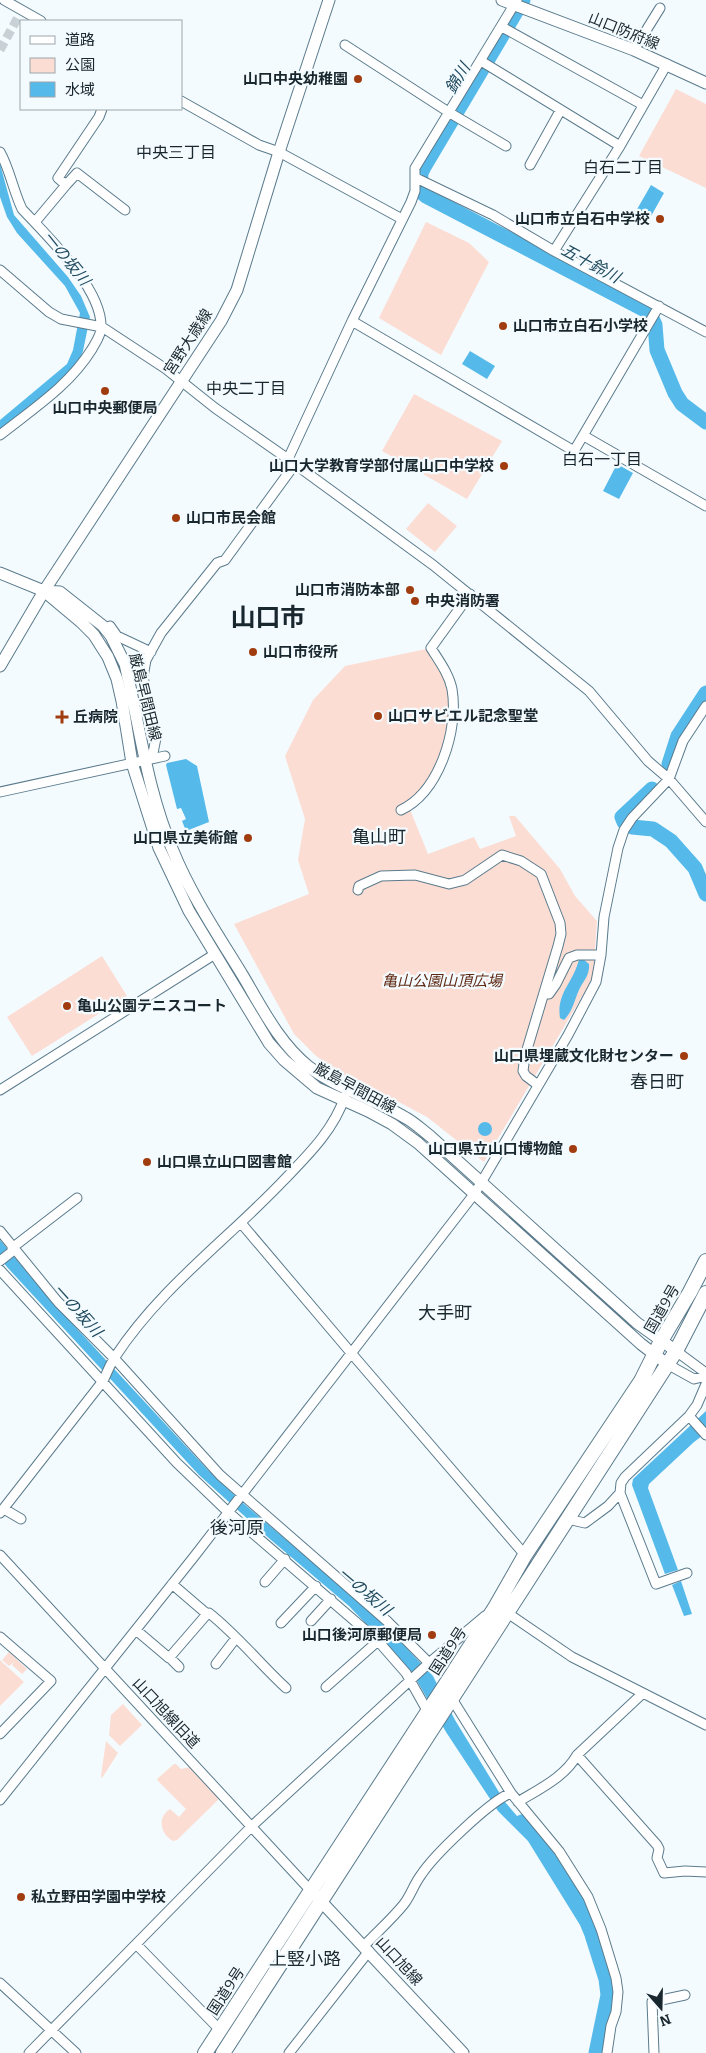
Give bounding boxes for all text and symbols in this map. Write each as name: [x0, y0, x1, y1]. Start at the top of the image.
street label: 山口防府線: [586, 9, 662, 53]
legend: [20, 20, 182, 110]
text: 道路: [65, 31, 95, 49]
text: 公園: [65, 56, 95, 74]
water label: 錦川: [441, 58, 475, 97]
place label: 山口中央幼稚園: [243, 70, 348, 88]
marker: 山口中央幼稚園: [352, 73, 364, 85]
text: 水域: [65, 81, 95, 99]
district label: 中央三丁目: [136, 143, 216, 162]
district label: 白石二丁目: [583, 158, 663, 177]
place label: 山口市立白石中学校: [515, 210, 650, 228]
marker: 山口市立白石中学校: [654, 213, 666, 225]
water label: 一の坂川: [39, 227, 95, 291]
water label: 五十鈴川: [558, 240, 625, 288]
street label: 宮野大歳線: [160, 306, 216, 378]
place label: 山口市立白石小学校: [513, 317, 648, 335]
marker: 山口市立白石小学校: [497, 320, 509, 332]
district label: 中央二丁目: [206, 379, 286, 398]
marker: 山口中央郵便局: [99, 385, 111, 397]
place label: 山口中央郵便局: [52, 399, 158, 417]
district label: 白石一丁目: [562, 450, 642, 469]
place label: 山口大学教育学部付属山口中学校: [269, 457, 494, 475]
marker: 山口大学教育学部付属山口中学校: [498, 460, 510, 472]
place label: 山口市民会館: [186, 509, 276, 527]
marker: 山口市民会館: [170, 512, 182, 524]
place label: 山口市消防本部: [295, 581, 400, 599]
marker: 山口市消防本部: [404, 584, 416, 596]
place label: 中央消防署: [425, 592, 500, 610]
marker: 中央消防署: [409, 595, 421, 607]
district label: 山口市: [230, 603, 306, 633]
place label: 山口市役所: [263, 643, 338, 661]
marker: 山口市役所: [247, 646, 259, 658]
street label: 厳島早間田線: [125, 651, 165, 743]
place label: 山口サビエル記念聖堂: [388, 707, 538, 725]
place label: 丘病院: [73, 708, 118, 726]
marker: 丘病院: [55, 710, 69, 724]
marker: 山口サビエル記念聖堂: [372, 710, 384, 722]
district label: 亀山町: [352, 826, 406, 848]
place label: 山口県立美術館: [133, 829, 238, 847]
marker: 山口県立美術館: [242, 832, 254, 844]
park label: 亀山公園山頂広場: [382, 972, 504, 990]
place label: 亀山公園テニスコート: [77, 997, 227, 1015]
marker: 亀山公園テニスコート: [61, 1000, 73, 1012]
place label: 山口県埋蔵文化財センター: [494, 1047, 674, 1065]
marker: 山口県埋蔵文化財センター: [678, 1050, 690, 1062]
street label: 厳島早間田線: [311, 1059, 399, 1117]
district label: 春日町: [630, 1071, 684, 1093]
place label: 山口県立山口博物館: [428, 1140, 563, 1158]
marker: 山口県立山口博物館: [567, 1143, 579, 1155]
place label: 山口県立山口図書館: [157, 1153, 292, 1171]
marker: 山口県立山口図書館: [141, 1156, 153, 1168]
water label: 一の坂川: [49, 1280, 107, 1342]
street label: 国道9号: [641, 1281, 683, 1337]
district label: 大手町: [418, 1302, 472, 1324]
district label: 後河原: [210, 1517, 264, 1539]
water label: 一の坂川: [334, 1564, 397, 1621]
street label: 国道9号: [426, 1624, 470, 1678]
place label: 山口後河原郵便局: [302, 1626, 422, 1644]
marker: 山口後河原郵便局: [426, 1629, 438, 1641]
street label: 山口旭線旧道: [129, 1674, 203, 1752]
place label: 私立野田学園中学校: [31, 1888, 166, 1906]
marker: 私立野田学園中学校: [15, 1891, 27, 1903]
street label: 山口旭線: [372, 1933, 426, 1989]
district label: 上竪小路: [269, 1948, 341, 1970]
street label: 国道9号: [204, 1964, 248, 2018]
north arrow: [636, 1983, 686, 2033]
text: N: [657, 2010, 673, 2030]

